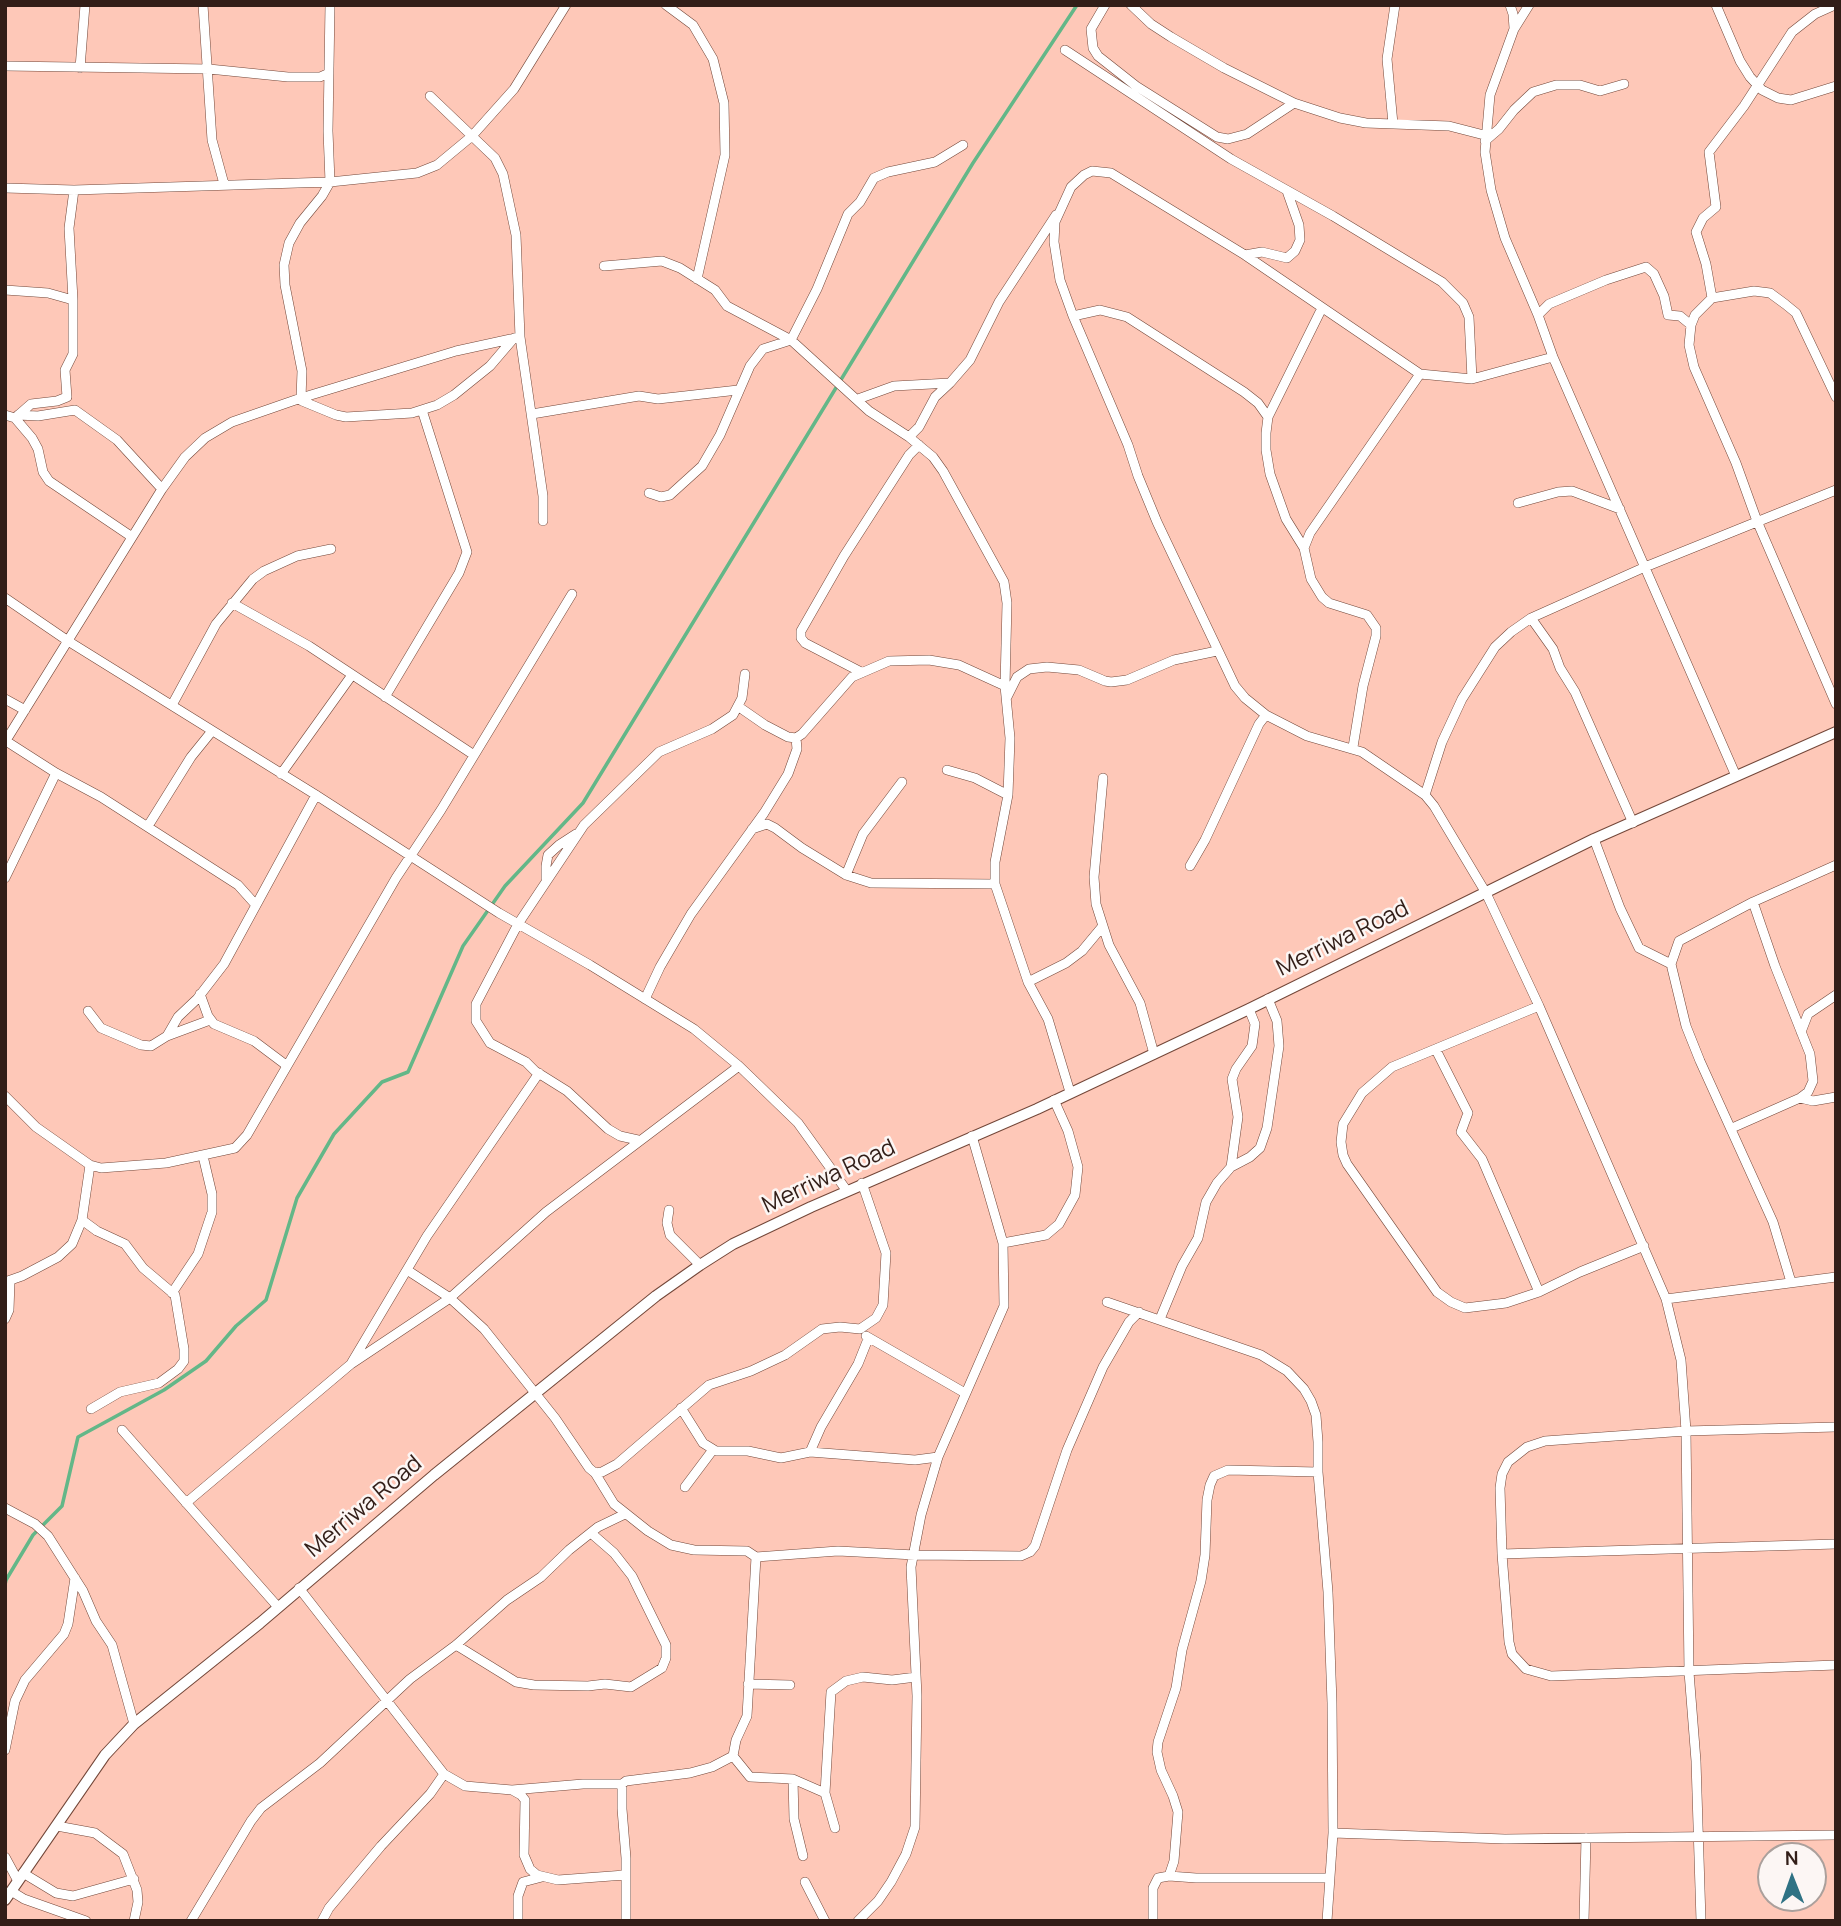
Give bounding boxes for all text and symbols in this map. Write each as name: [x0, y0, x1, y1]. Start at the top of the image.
street label: Merriwa Road: [1272, 895, 1414, 983]
street label: Merriwa Road: [758, 1134, 900, 1220]
street label: Merriwa Road: [300, 1450, 428, 1564]
north arrow: [1757, 1842, 1827, 1912]
text: N: [1785, 1845, 1799, 1871]

